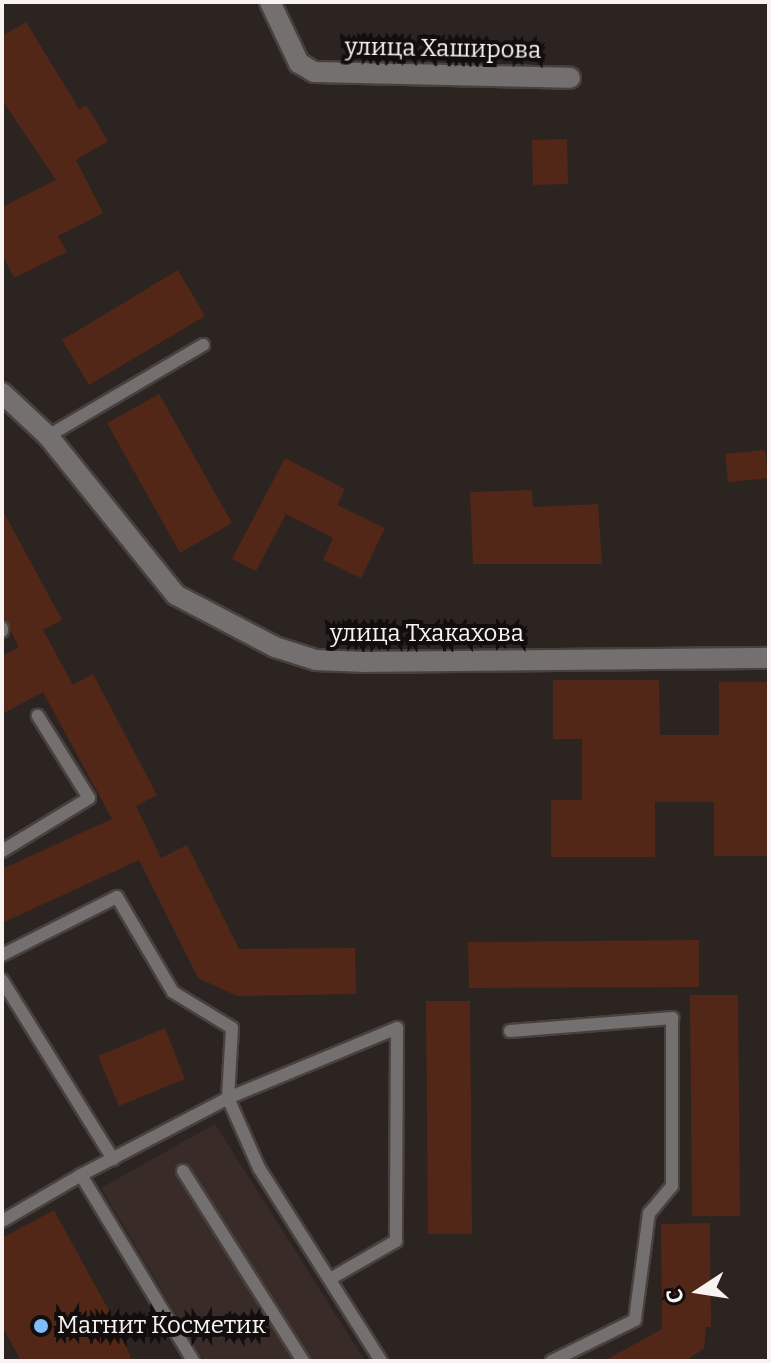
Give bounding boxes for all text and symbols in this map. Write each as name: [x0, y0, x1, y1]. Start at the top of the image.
street label: улица Хаширова: [345, 33, 541, 65]
street label: улица Тхакахова: [330, 620, 524, 648]
north arrow: [659, 1251, 739, 1331]
text: С: [660, 1286, 690, 1306]
place label: Магнит Косметик: [57, 1312, 266, 1340]
marker: Магнит Косметик: [32, 1317, 50, 1335]

